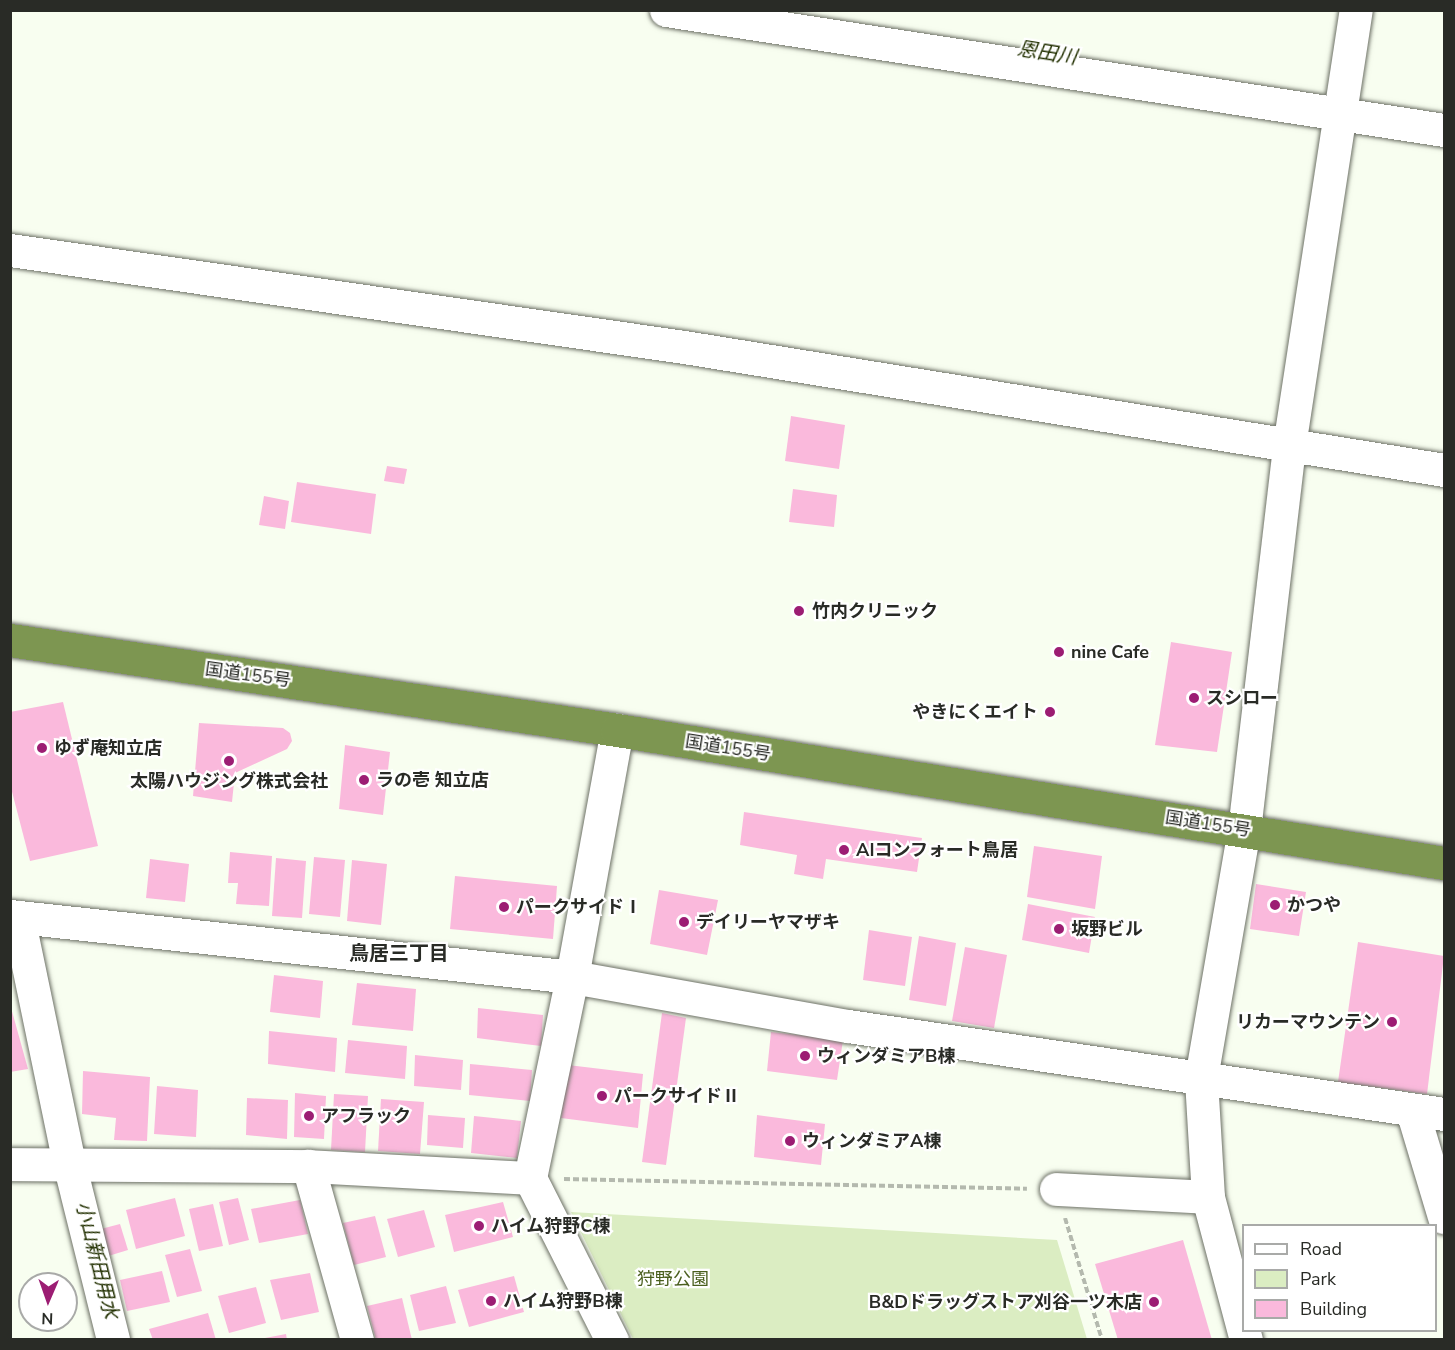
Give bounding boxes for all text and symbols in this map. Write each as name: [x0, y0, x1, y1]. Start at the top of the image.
water label: 恩田川: [1015, 36, 1079, 70]
place label: 竹内クリニック: [812, 600, 938, 622]
marker: 竹内クリニック: [790, 602, 808, 620]
place label: nine Cafe: [1071, 641, 1149, 663]
marker: nine Cafe: [1052, 645, 1066, 659]
street label: 国道155号: [204, 658, 292, 692]
place label: スシロー: [1206, 687, 1278, 709]
marker: スシロー: [1187, 691, 1201, 705]
place label: やきにくエイト: [912, 701, 1038, 723]
marker: やきにくエイト: [1043, 705, 1057, 719]
street label: 国道155号: [684, 731, 772, 765]
place label: ゆず庵知立店: [54, 737, 162, 759]
marker: ゆず庵知立店: [35, 741, 49, 755]
marker: 太陽ハウジング株式会社: [222, 754, 236, 768]
place label: ラの壱 知立店: [376, 769, 489, 791]
place label: 太陽ハウジング株式会社: [130, 770, 328, 792]
marker: ラの壱 知立店: [357, 773, 371, 787]
street label: 国道155号: [1164, 807, 1252, 841]
place label: AIコンフォート鳥居: [856, 839, 1018, 861]
marker: AIコンフォート鳥居: [837, 843, 851, 857]
place label: かつや: [1287, 894, 1341, 916]
place label: パークサイドⅠ: [516, 896, 642, 918]
marker: かつや: [1268, 898, 1282, 912]
marker: パークサイドⅠ: [497, 900, 511, 914]
place label: デイリーヤマザキ: [696, 911, 840, 933]
marker: デイリーヤマザキ: [677, 915, 691, 929]
place label: 坂野ビル: [1071, 918, 1143, 940]
marker: 坂野ビル: [1052, 922, 1066, 936]
district label: 鳥居三丁目: [349, 941, 449, 965]
place label: リカーマウンテン: [1236, 1011, 1380, 1033]
marker: リカーマウンテン: [1385, 1015, 1399, 1029]
place label: ウィンダミアB棟: [817, 1045, 955, 1067]
marker: ウィンダミアB棟: [798, 1049, 812, 1063]
place label: パークサイドⅡ: [614, 1085, 740, 1107]
marker: パークサイドⅡ: [595, 1089, 609, 1103]
place label: アフラック: [321, 1105, 411, 1127]
marker: アフラック: [302, 1109, 316, 1123]
place label: ウィンダミアA棟: [802, 1130, 941, 1152]
marker: ウィンダミアA棟: [783, 1134, 797, 1148]
water label: 小山新田用水: [71, 1199, 123, 1321]
place label: ハイム狩野C棟: [491, 1215, 611, 1237]
marker: ハイム狩野C棟: [472, 1219, 486, 1233]
legend: [1242, 1224, 1437, 1332]
text: Road: [1300, 1237, 1342, 1261]
text: Park: [1300, 1267, 1336, 1291]
park label: 狩野公園: [637, 1268, 709, 1290]
north arrow: [18, 1272, 78, 1332]
place label: ハイム狩野B棟: [503, 1290, 623, 1312]
place label: B&Dドラッグストア刈谷一ツ木店: [869, 1291, 1142, 1313]
marker: ハイム狩野B棟: [484, 1294, 498, 1308]
marker: B&Dドラッグストア刈谷一ツ木店: [1147, 1295, 1161, 1309]
text: Building: [1300, 1297, 1367, 1321]
text: N: [41, 1307, 54, 1329]

